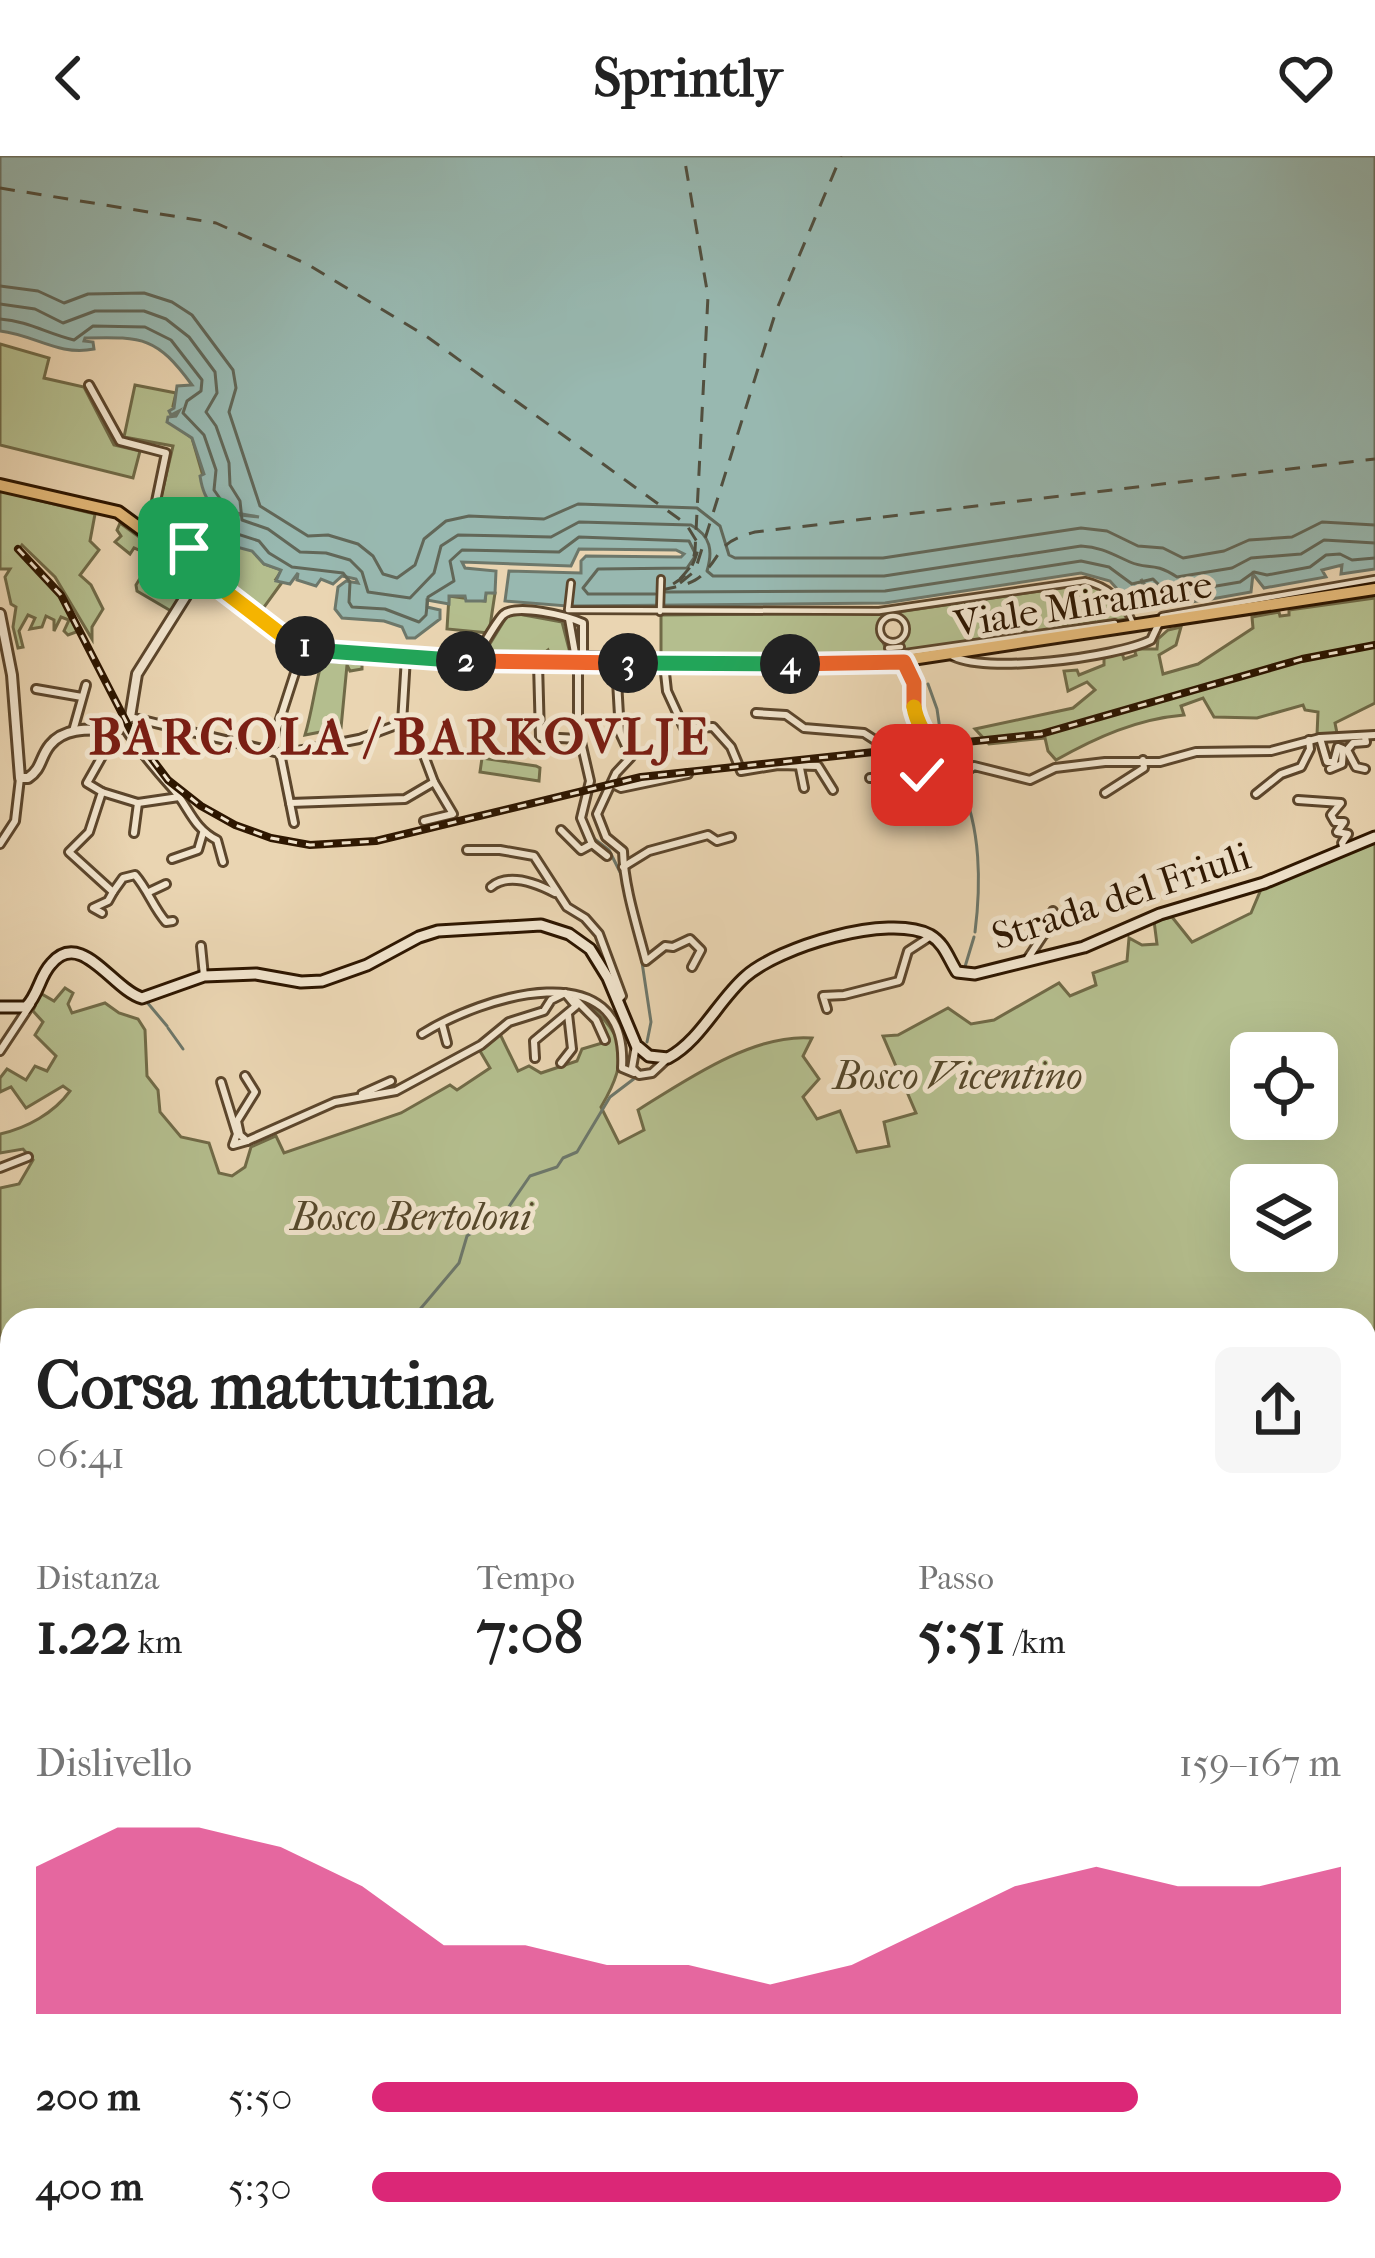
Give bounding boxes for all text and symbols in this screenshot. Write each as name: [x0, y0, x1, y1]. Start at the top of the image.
icon: back: [36, 45, 102, 111]
icon: heart: [1273, 45, 1339, 111]
text: Sprintly: [593, 47, 782, 110]
pin: [138, 497, 240, 599]
icon: arrive: [156, 515, 222, 581]
street label: Viale Miramare: [950, 561, 1215, 647]
pin: 1: [275, 616, 335, 676]
text: 1: [299, 626, 311, 665]
pin: 2: [436, 631, 496, 691]
pin: 3: [598, 633, 658, 693]
pin: 4: [760, 634, 820, 694]
text: 2: [458, 641, 474, 680]
text: 3: [621, 643, 635, 682]
text: 4: [780, 644, 800, 683]
district label: BARCOLA / BARKOVLJE: [89, 707, 711, 767]
pin: [871, 724, 973, 826]
icon: check: [889, 742, 955, 808]
street label: Strada del Friuli: [986, 832, 1256, 959]
map controls: [1230, 1032, 1338, 1272]
button: locate: [1230, 1032, 1338, 1140]
park label: Bosco Vicentino: [831, 1053, 1083, 1099]
button: layers: [1230, 1164, 1338, 1272]
park label: Bosco Bertoloni: [289, 1194, 534, 1240]
button: share: [1215, 1347, 1341, 1473]
text: Corsa mattutina: [36, 1348, 492, 1425]
text: 06:41: [36, 1432, 125, 1478]
text: Distanza: [36, 1559, 159, 1598]
text: Tempo: [477, 1559, 575, 1598]
text: Passo: [918, 1559, 994, 1598]
text: 1.22: [36, 1598, 131, 1669]
text: 7:08: [477, 1598, 584, 1669]
text: 5:51: [918, 1598, 1006, 1669]
text: km: [131, 1623, 182, 1662]
text: /km: [1006, 1623, 1065, 1662]
text: Dislivello: [36, 1740, 192, 1786]
text: 159–167 m: [1179, 1740, 1341, 1786]
text: 200 m: [36, 2074, 140, 2120]
text: 5:50: [228, 2074, 293, 2120]
text: 400 m: [36, 2164, 143, 2210]
text: 5:30: [228, 2164, 292, 2210]

